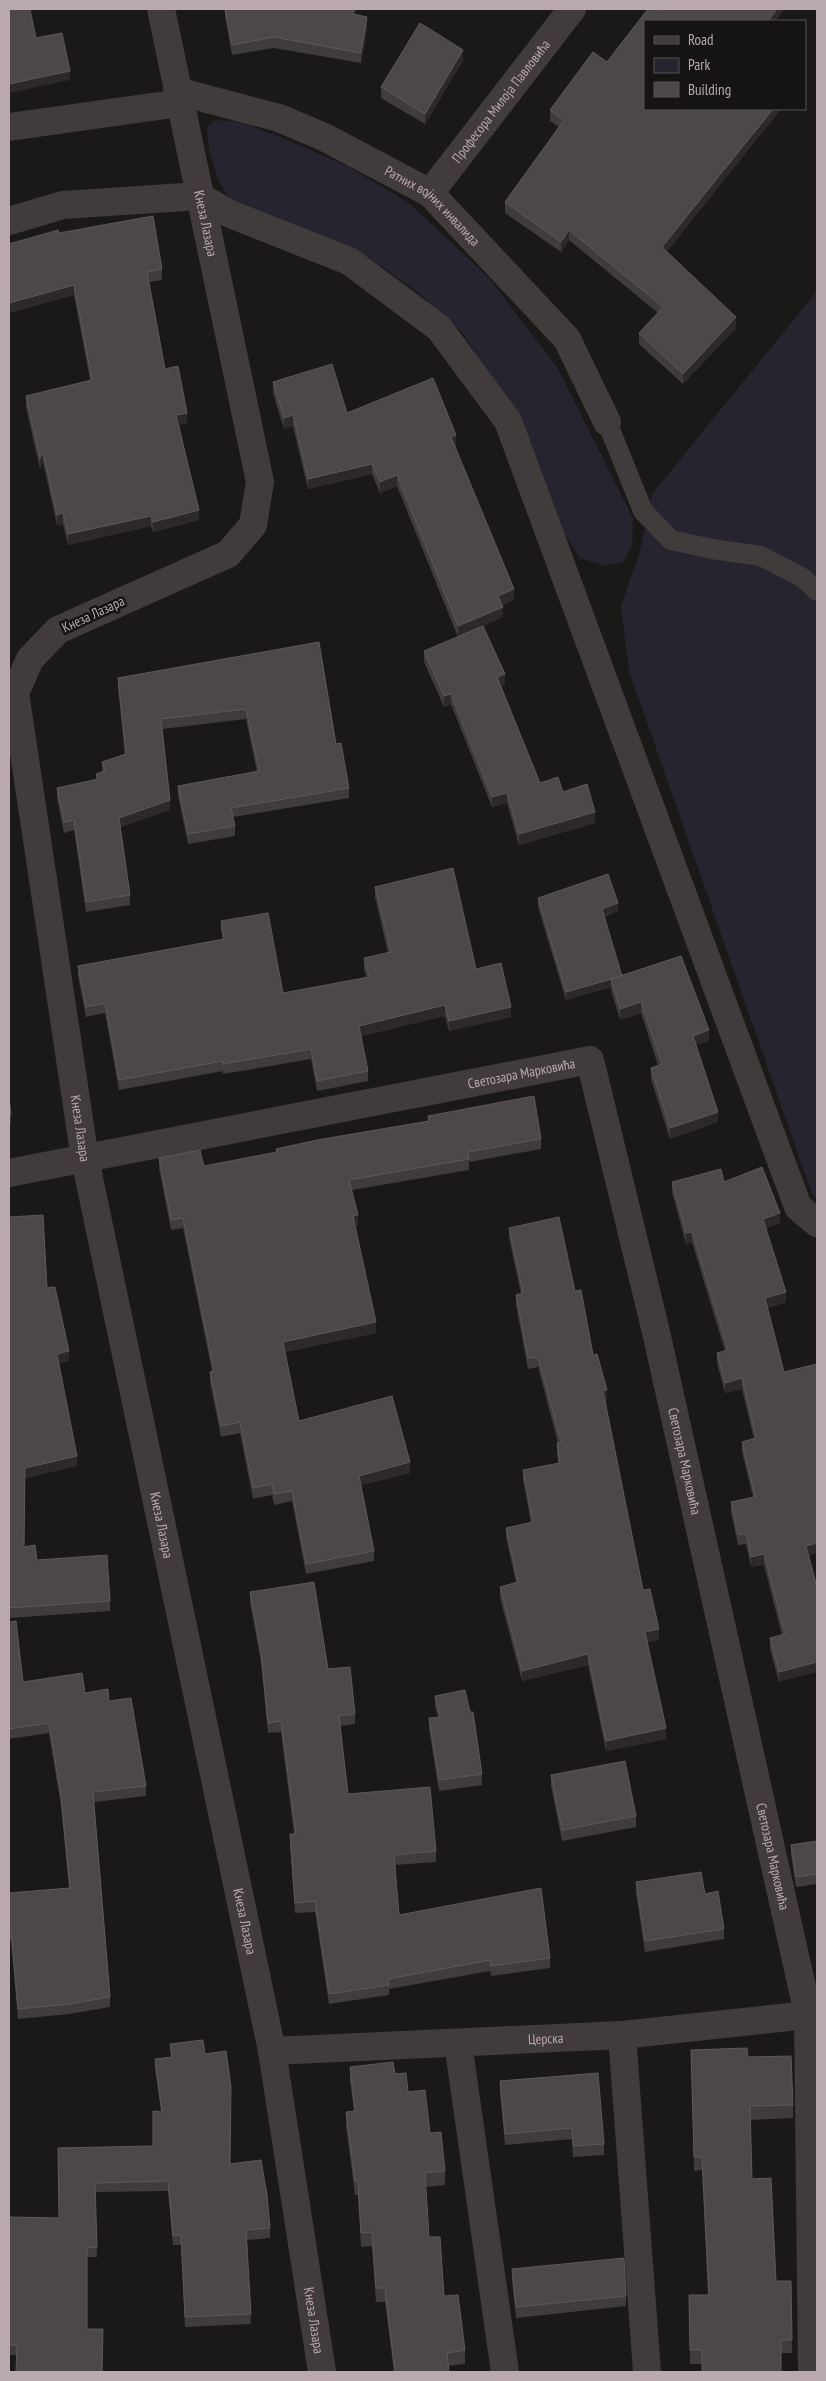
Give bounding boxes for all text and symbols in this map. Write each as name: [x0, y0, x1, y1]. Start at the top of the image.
legend: [644, 20, 806, 110]
text: Road: [688, 30, 714, 49]
street label: Професора Милоја Павловића: [448, 36, 554, 166]
text: Park: [688, 55, 710, 74]
text: Building: [688, 80, 731, 99]
street label: Ратних војних инвалида: [382, 162, 484, 250]
street label: Кнеза Лазара: [190, 189, 222, 258]
street label: Кнеза Лазара: [59, 592, 127, 636]
street label: Светозара Марковића: [466, 1054, 577, 1093]
street label: Кнеза Лазара: [67, 1094, 94, 1163]
street label: Светозара Марковића: [664, 1406, 705, 1516]
street label: Кнеза Лазара: [146, 1490, 177, 1560]
street label: Светозара Марковића: [752, 1801, 794, 1912]
street label: Кнеза Лазара: [229, 1887, 261, 1956]
street label: Церска: [528, 2029, 564, 2048]
street label: Кнеза Лазара: [300, 2286, 328, 2355]

